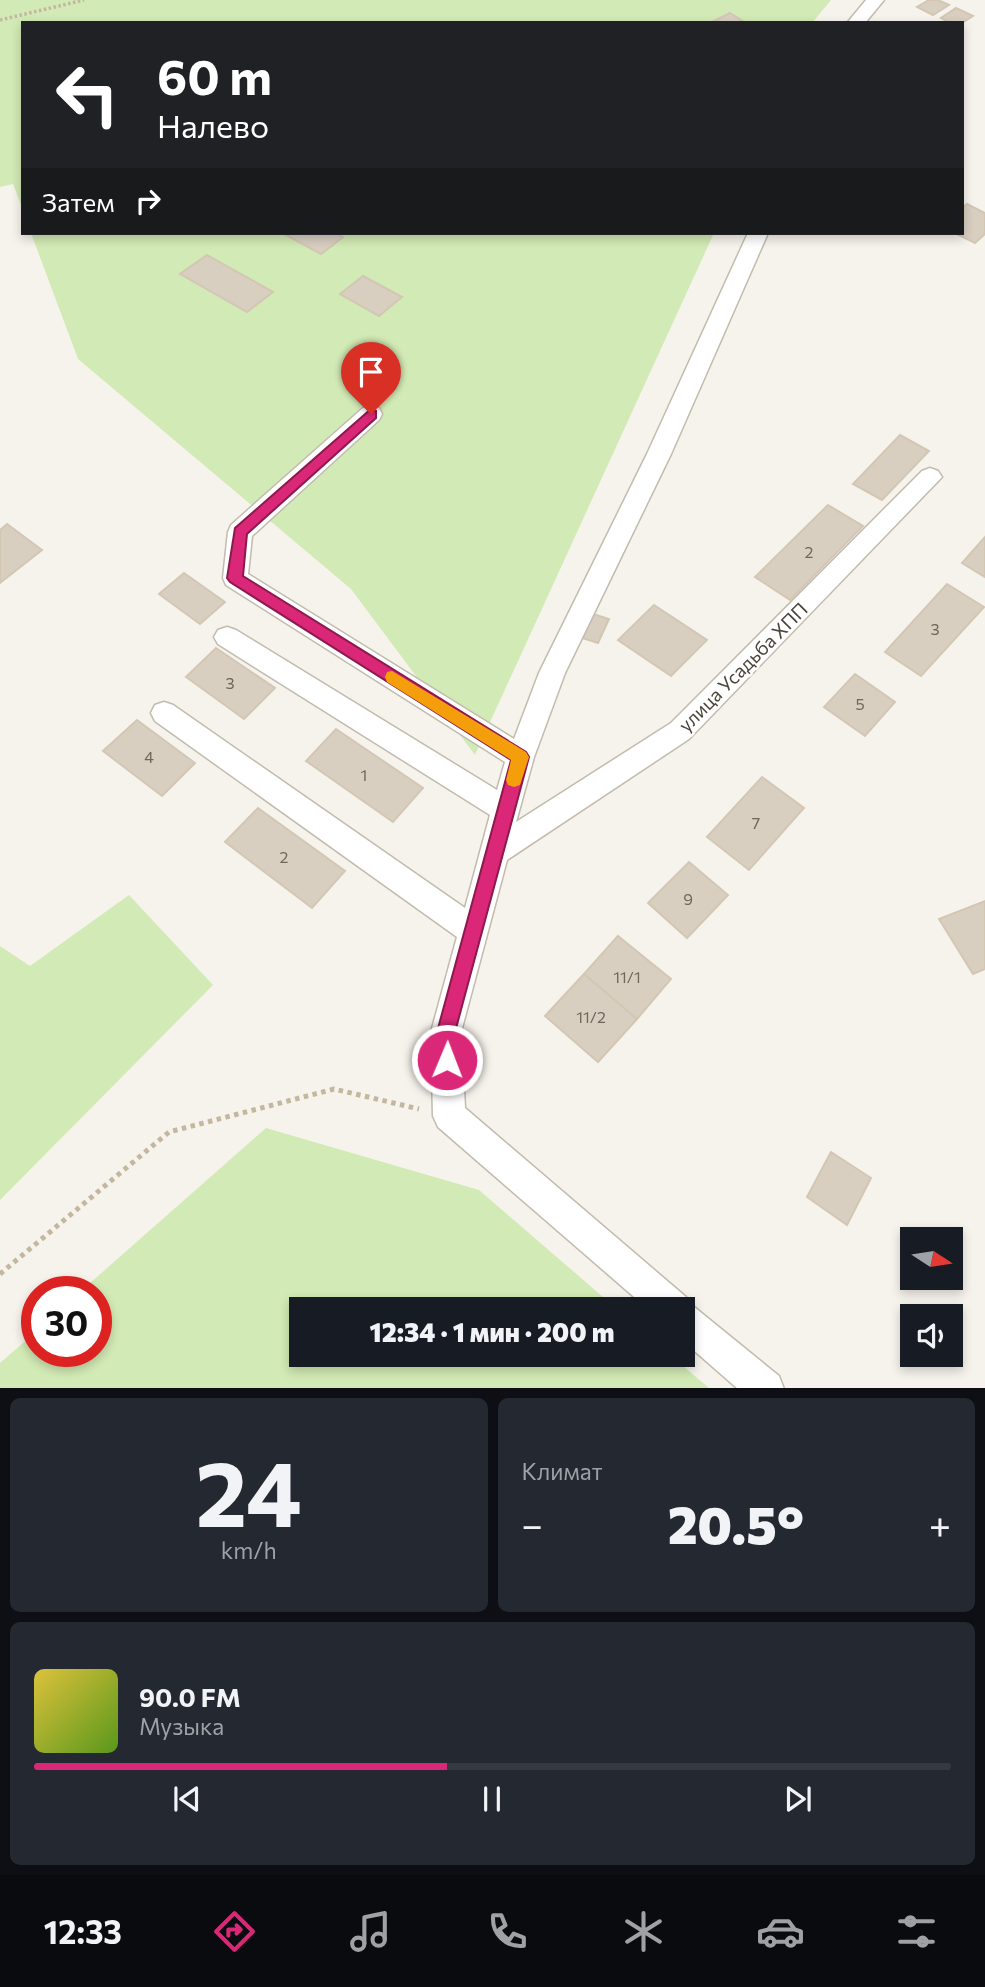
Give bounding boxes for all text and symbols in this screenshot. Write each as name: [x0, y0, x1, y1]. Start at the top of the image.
text: 60 m: [157, 45, 272, 105]
icon: left: [42, 49, 133, 140]
text: Налево: [157, 105, 269, 145]
icon: right: [129, 182, 167, 220]
text: Затем: [42, 186, 115, 217]
pin: [341, 342, 401, 414]
icon: arrive: [352, 353, 390, 391]
house number: 2: [805, 542, 814, 561]
street label: улица Усадьба ХПП: [673, 597, 812, 736]
house number: 3: [930, 619, 940, 638]
house number: 3: [225, 673, 235, 692]
house number: 5: [855, 694, 865, 713]
house number: 4: [144, 747, 154, 766]
house number: 1: [361, 765, 367, 784]
house number: 7: [752, 813, 760, 832]
house number: 2: [280, 847, 289, 866]
house number: 9: [683, 889, 693, 908]
house number: 11/1: [613, 967, 641, 986]
house number: 11/2: [576, 1007, 606, 1026]
position arrow: [410, 1023, 484, 1097]
north arrow: [900, 1227, 962, 1290]
map controls: [900, 1227, 963, 1367]
speed limit sign: 30: [21, 1276, 112, 1367]
button: sound: [900, 1304, 963, 1367]
text: 12:34 · 1 мин · 200 m: [370, 1316, 614, 1347]
text: 24: [196, 1434, 302, 1546]
text: Климат: [522, 1457, 603, 1485]
text: 20.5°: [668, 1491, 804, 1555]
text: −: [522, 1500, 543, 1547]
text: +: [929, 1500, 951, 1547]
text: km/h: [221, 1536, 277, 1564]
text: 90.0 FM: [139, 1681, 241, 1712]
text: Музыка: [139, 1712, 224, 1740]
icon: previous: [168, 1780, 206, 1818]
icon: pause: [473, 1780, 511, 1818]
icon: next: [779, 1780, 817, 1818]
icon: directions: [210, 1907, 259, 1956]
icon: music: [346, 1907, 395, 1956]
icon: phone: [483, 1907, 532, 1956]
icon: climate: [619, 1907, 668, 1956]
icon: car: [756, 1907, 805, 1956]
icon: filters: [892, 1907, 941, 1956]
text: 12:33: [44, 1911, 122, 1951]

